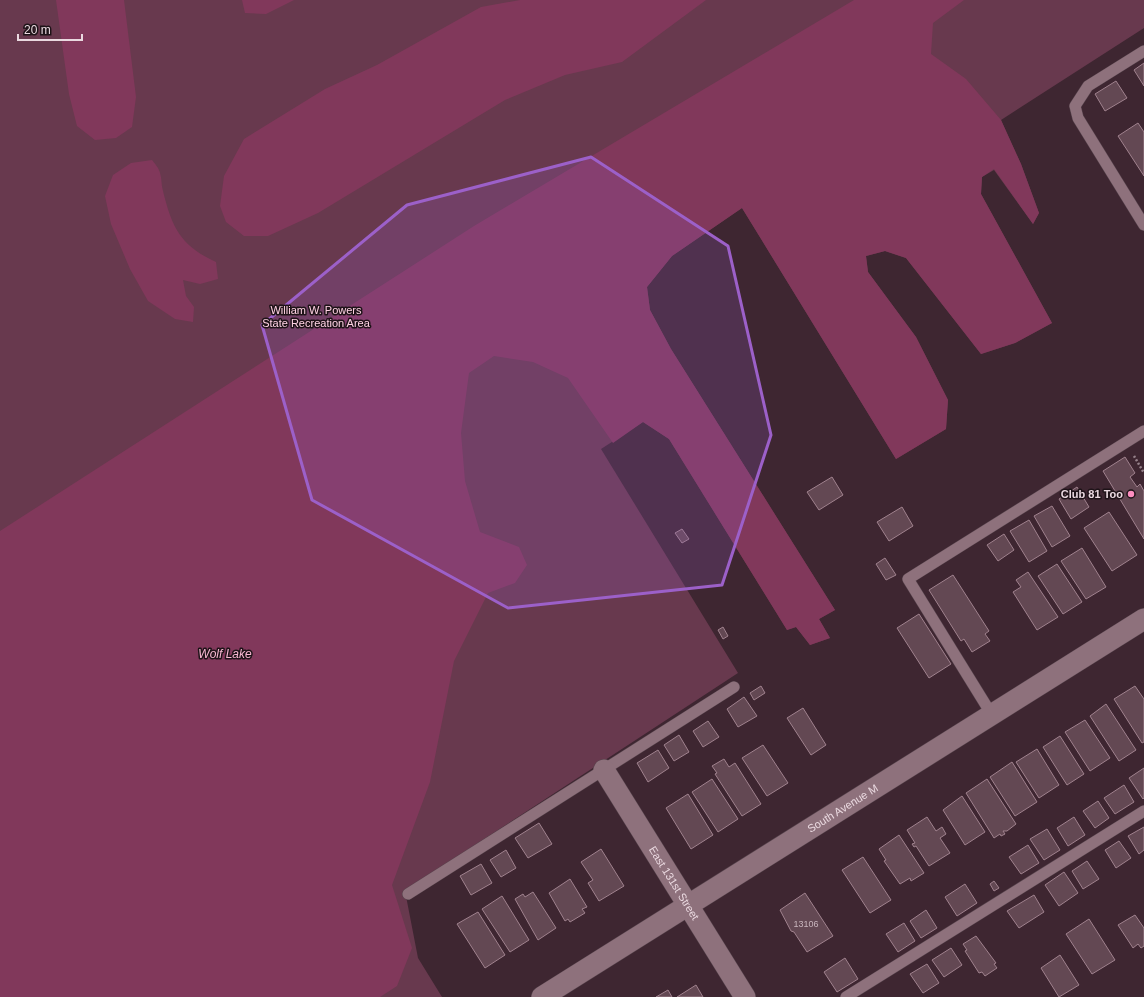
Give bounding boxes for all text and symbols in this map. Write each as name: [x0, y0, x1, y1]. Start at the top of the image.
scale bar: [18, 16, 82, 42]
text: 20 m: [24, 23, 51, 37]
park label: William W. Powers State Recreation Area: [262, 304, 371, 329]
place label: Club 81 Too: [1061, 488, 1123, 500]
marker: Club 81 Too: [1126, 489, 1136, 499]
water label: Wolf Lake: [198, 647, 252, 661]
street label: South Avenue M: [805, 782, 880, 835]
street label: East 131st Street: [647, 844, 702, 922]
house number: 13106: [793, 919, 819, 929]

